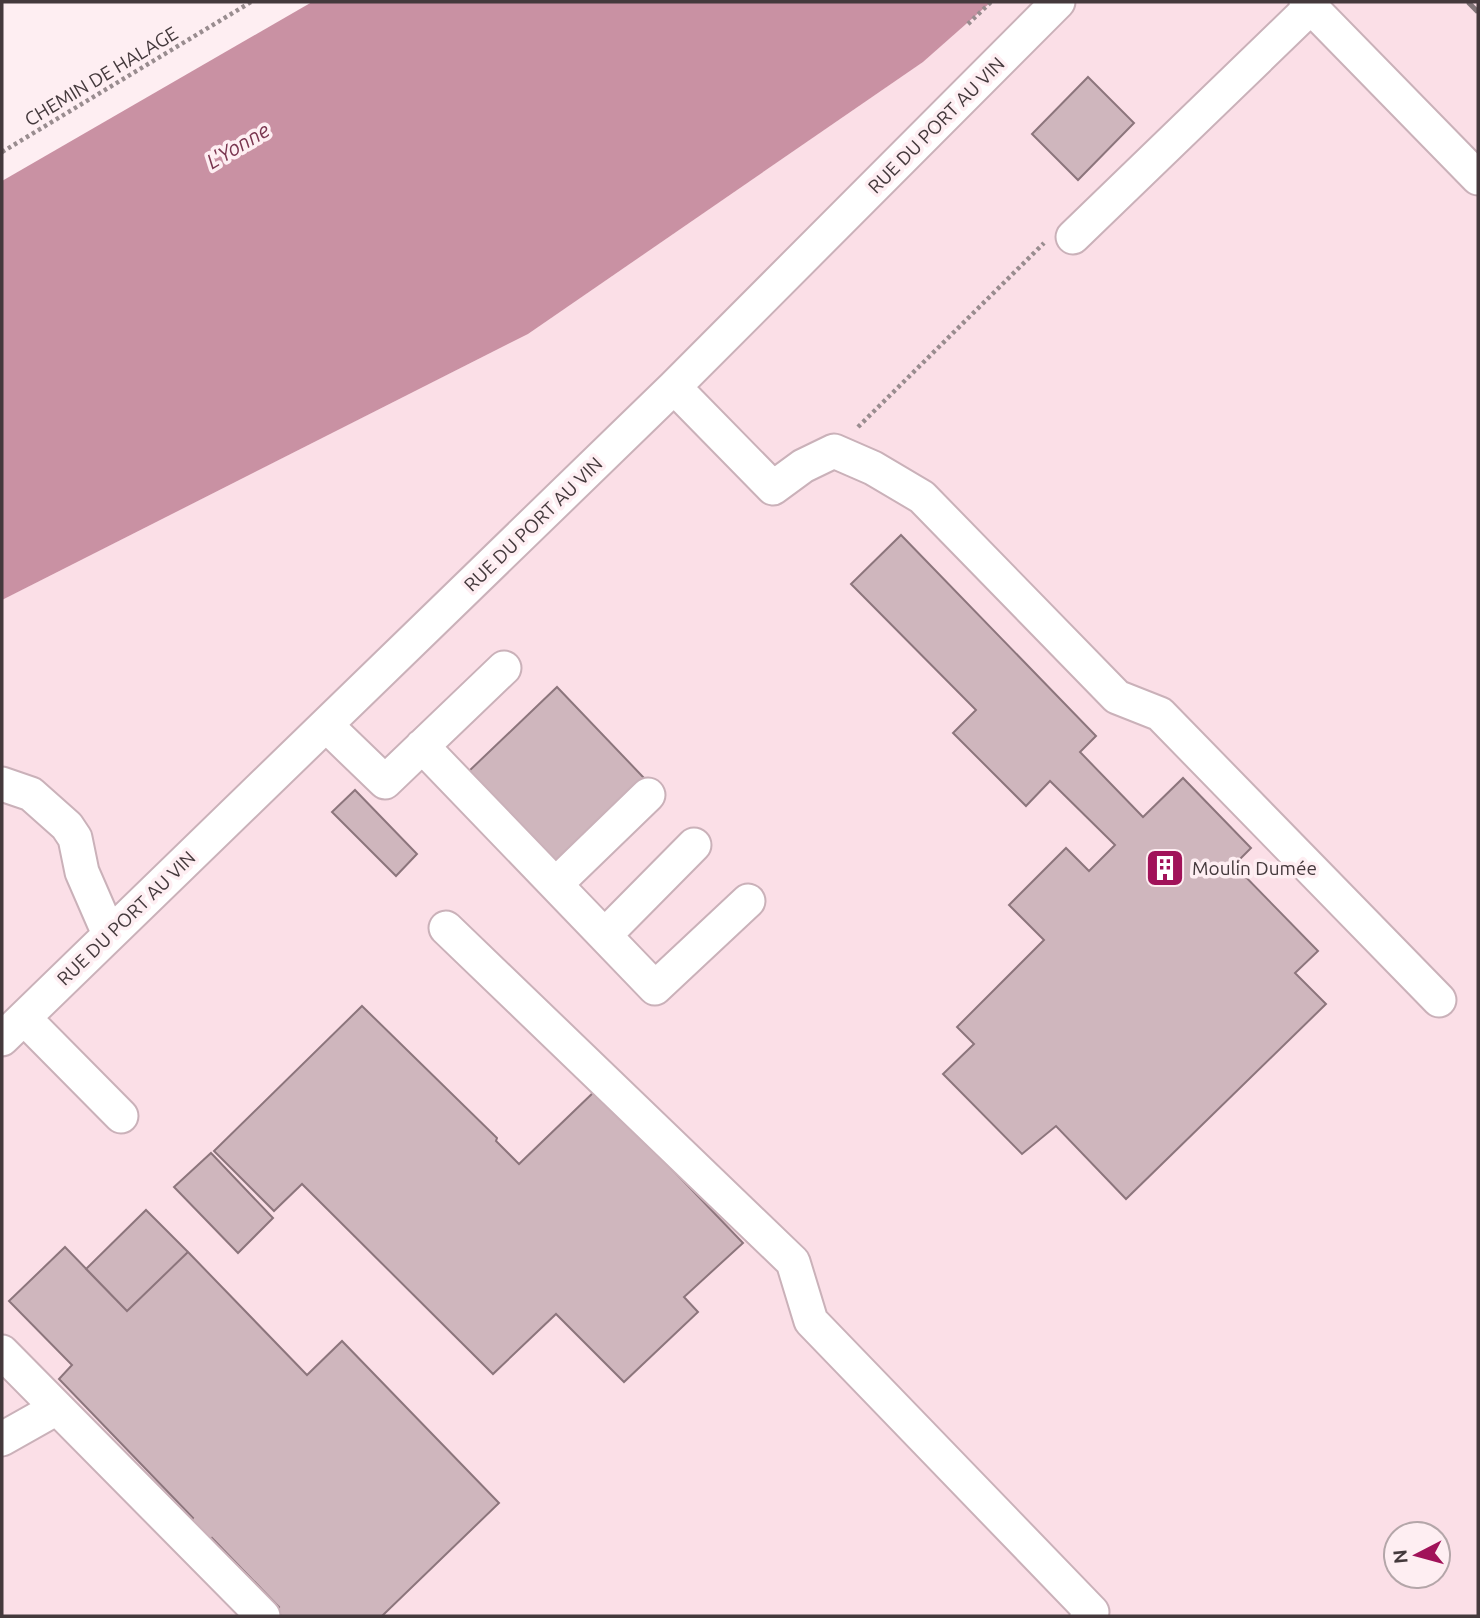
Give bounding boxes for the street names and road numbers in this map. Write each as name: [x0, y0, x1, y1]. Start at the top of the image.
street label: CHEMIN DE HALAGE: [21, 22, 181, 130]
street label: RUE DU PORT AU VIN: [863, 52, 1009, 198]
street label: RUE DU PORT AU VIN: [459, 452, 607, 596]
street label: RUE DU PORT AU VIN: [52, 846, 200, 990]

